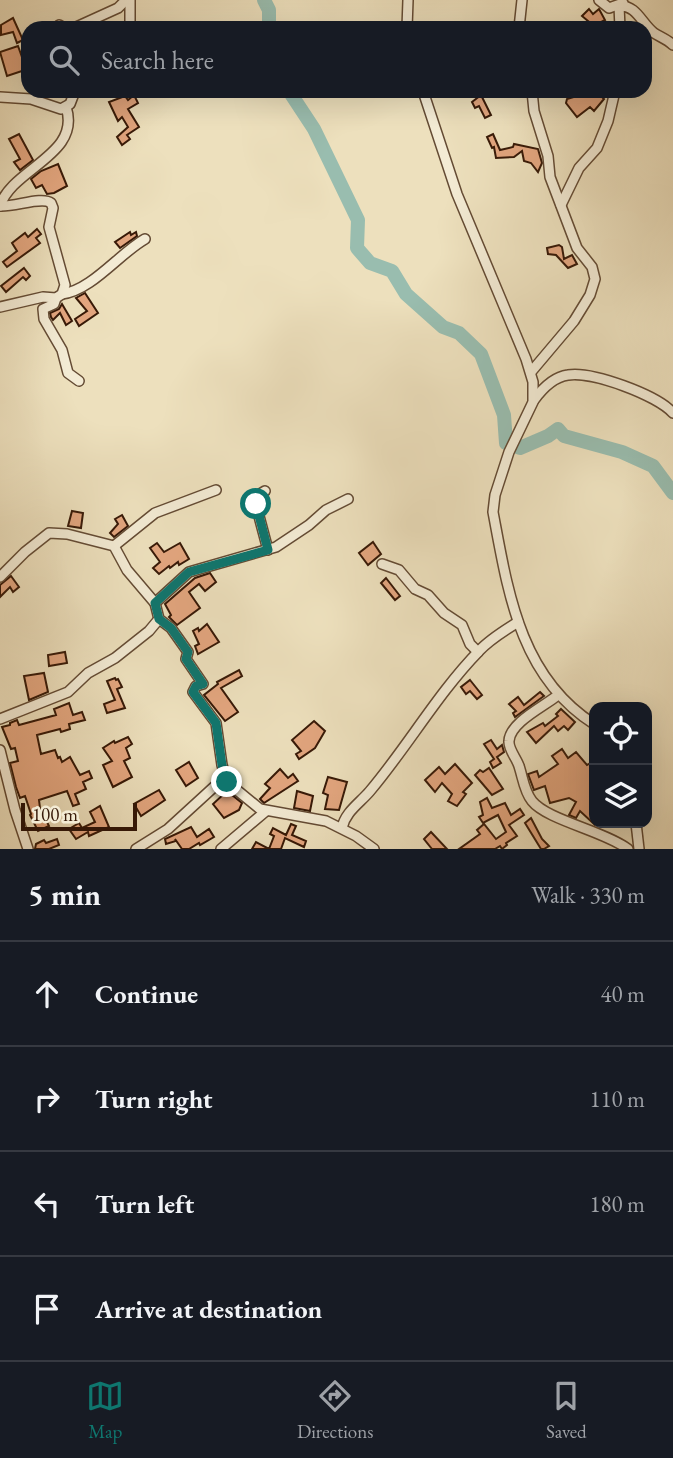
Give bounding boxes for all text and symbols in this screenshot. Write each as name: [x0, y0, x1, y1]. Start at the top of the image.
search box: [21, 21, 652, 98]
icon: search: [45, 41, 83, 79]
text: Search here: [101, 43, 214, 77]
route start: [240, 488, 271, 519]
map controls: [589, 702, 652, 828]
button: locate: [589, 702, 652, 765]
button: layers: [589, 765, 652, 828]
route end: [211, 766, 242, 797]
scale bar: [21, 800, 136, 832]
text: 100 m: [32, 802, 78, 827]
text: 5 min: [28, 875, 101, 914]
text: Walk · 330 m: [531, 880, 645, 910]
icon: ahead: [28, 975, 66, 1013]
text: Continue: [95, 977, 198, 1011]
text: 40 m: [600, 979, 645, 1009]
icon: right: [28, 1080, 66, 1118]
text: Turn right: [95, 1082, 213, 1116]
text: 110 m: [589, 1084, 645, 1114]
icon: left: [28, 1185, 66, 1223]
text: Turn left: [95, 1187, 194, 1221]
text: 180 m: [589, 1189, 645, 1219]
icon: arrive: [28, 1290, 66, 1328]
text: Arrive at destination: [95, 1292, 322, 1326]
tab: Map: [86, 1377, 124, 1444]
tab: Directions: [297, 1377, 373, 1444]
tab: Saved: [546, 1377, 587, 1444]

